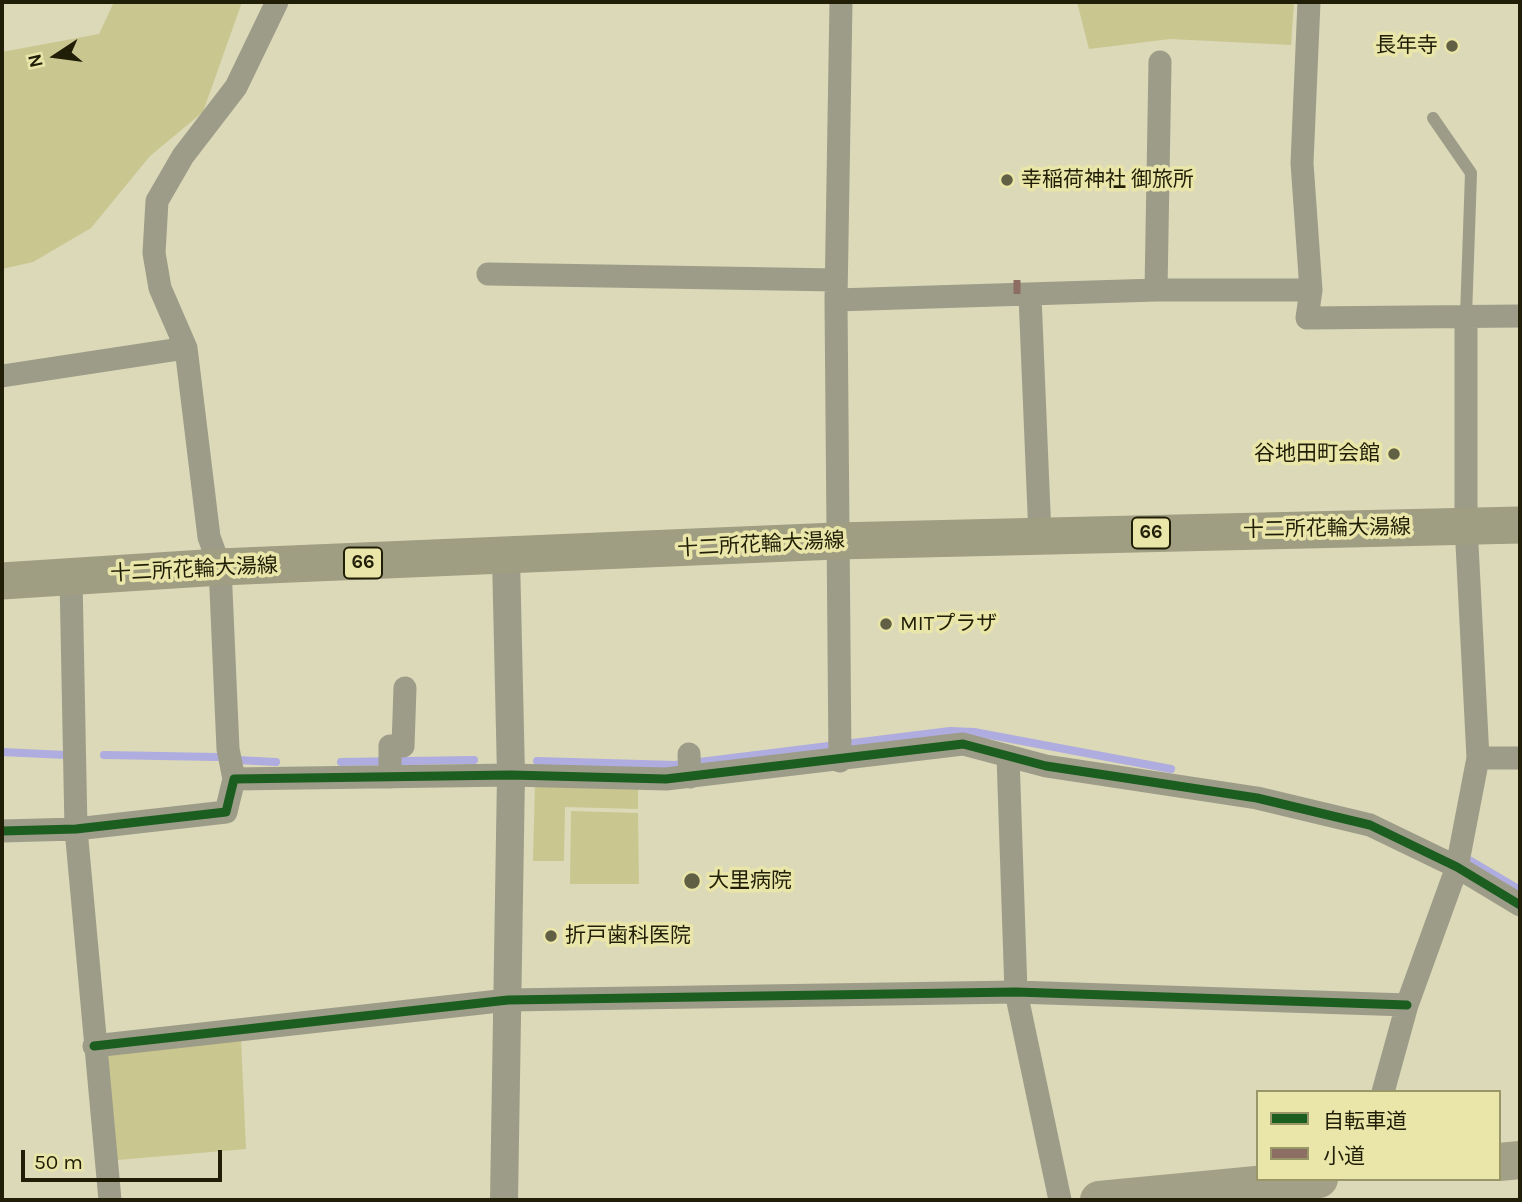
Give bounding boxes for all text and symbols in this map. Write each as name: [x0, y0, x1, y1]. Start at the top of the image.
north arrow: [21, 21, 91, 91]
place label: 長年寺: [1375, 33, 1438, 59]
marker: 長年寺: [1444, 38, 1460, 54]
text: N: [23, 52, 48, 70]
place label: 幸稲荷神社 御旅所: [1021, 167, 1194, 193]
marker: 幸稲荷神社 御旅所: [999, 172, 1015, 188]
place label: 谷地田町会館: [1254, 441, 1380, 467]
marker: 谷地田町会館: [1386, 446, 1402, 462]
street label: 十二所花輪大湯線: [1243, 515, 1411, 543]
road number: 66: [1132, 518, 1170, 548]
street label: 十二所花輪大湯線: [676, 528, 846, 562]
road number: 66: [344, 548, 382, 578]
street label: 十二所花輪大湯線: [109, 553, 279, 587]
place label: MITプラザ: [900, 611, 997, 637]
marker: MITプラザ: [878, 616, 894, 632]
place label: 大里病院: [708, 868, 792, 894]
marker: 大里病院: [682, 871, 702, 891]
place label: 折戸歯科医院: [565, 923, 691, 949]
marker: 折戸歯科医院: [543, 928, 559, 944]
legend: [1256, 1090, 1501, 1181]
text: 自転車道: [1323, 1109, 1407, 1133]
scale bar: [24, 1136, 226, 1180]
text: 小道: [1323, 1144, 1365, 1168]
text: 50 m: [34, 1150, 83, 1174]

